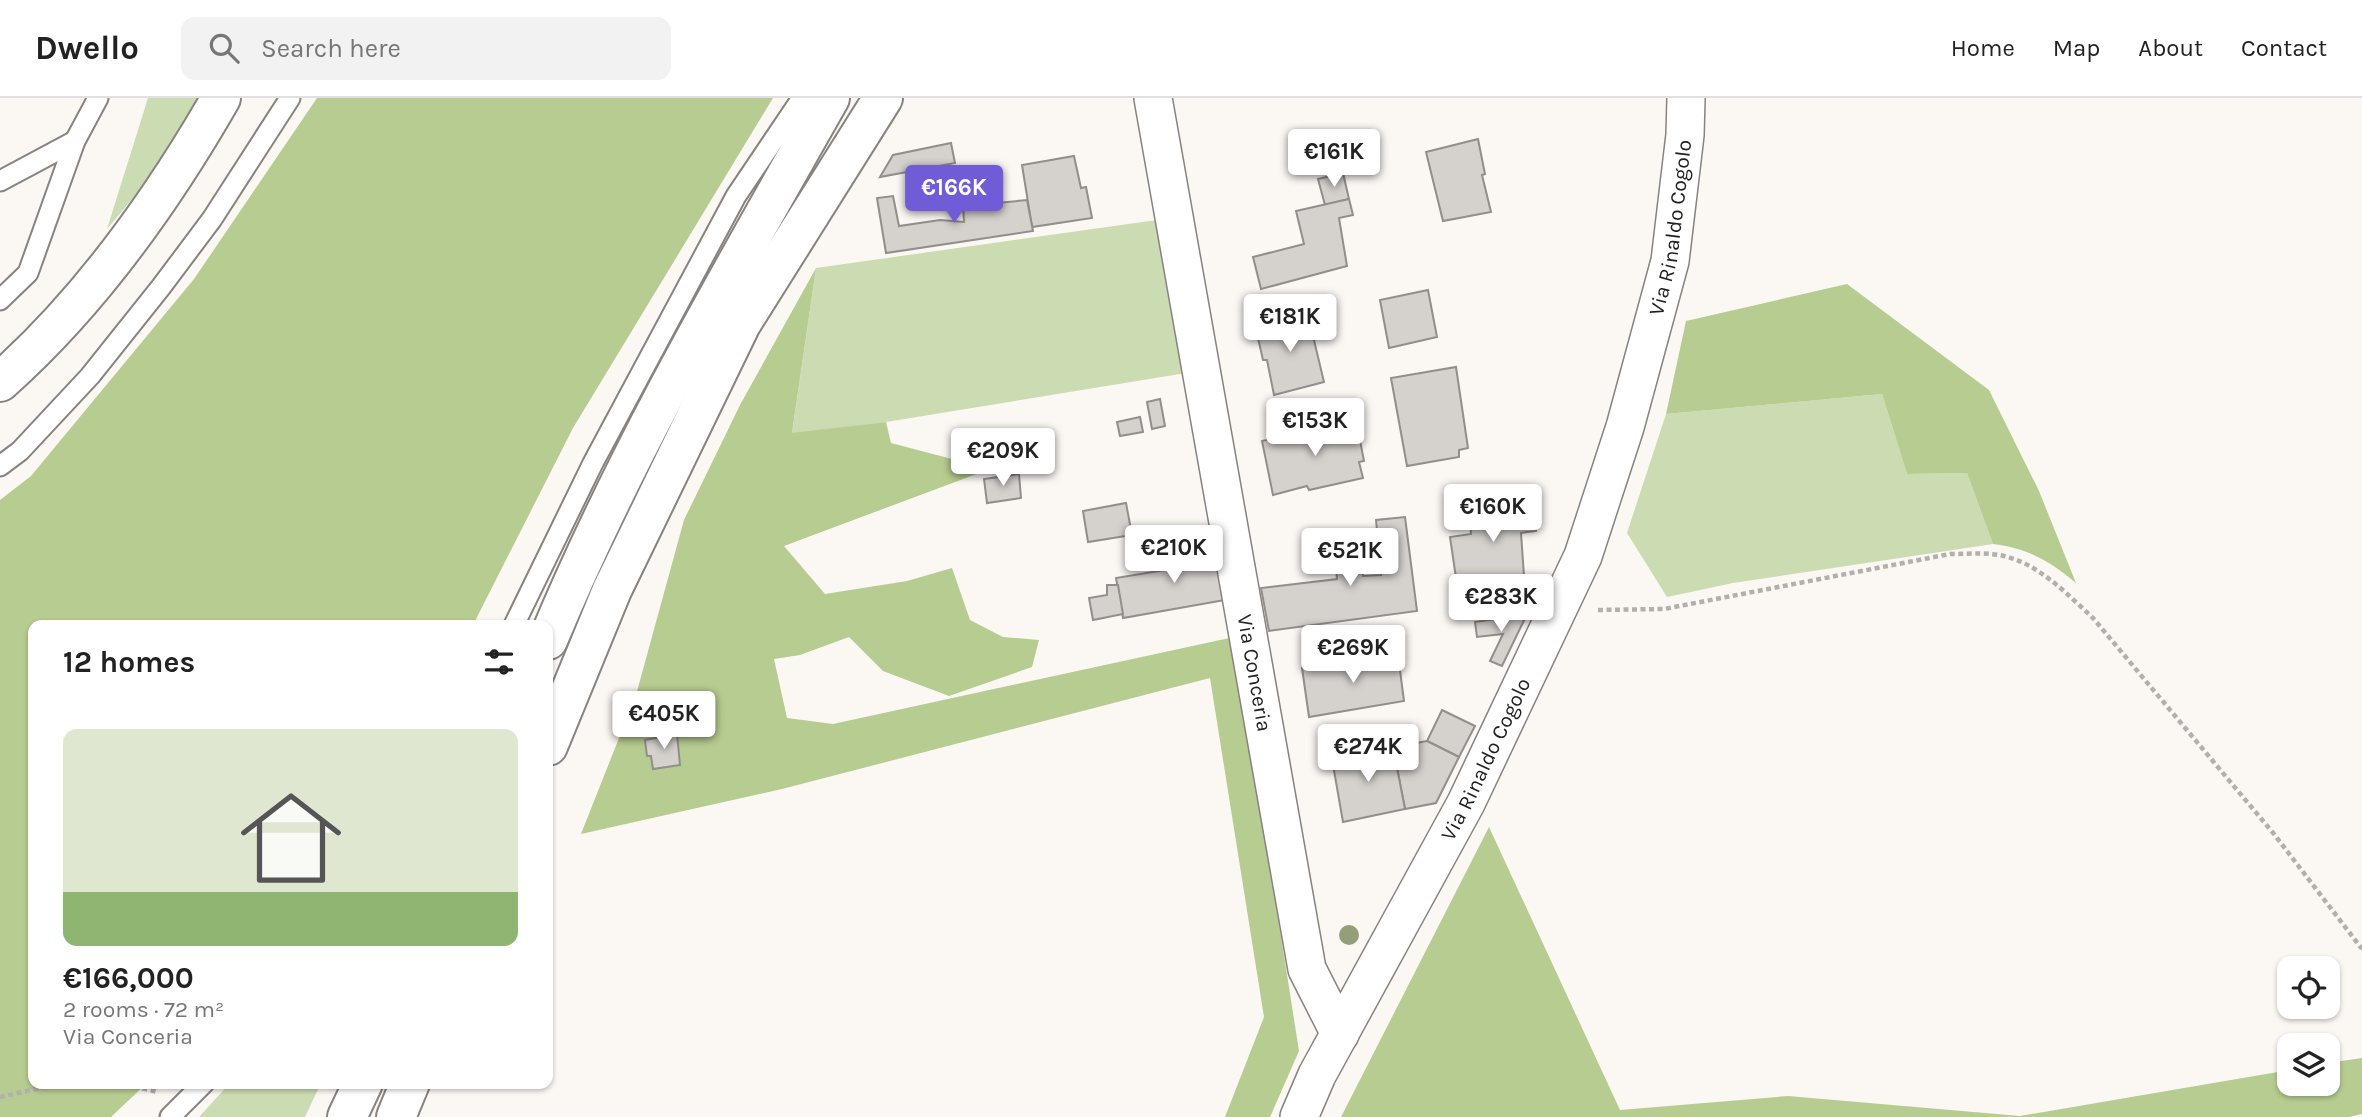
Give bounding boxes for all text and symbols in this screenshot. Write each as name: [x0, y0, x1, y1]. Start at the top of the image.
search box: [181, 17, 671, 80]
text: Dwello: [35, 29, 139, 67]
icon: search: [205, 29, 243, 67]
text: Search here: [261, 33, 401, 64]
text: Home: [1951, 34, 2015, 62]
text: Map: [2053, 34, 2100, 62]
text: About: [2138, 34, 2203, 62]
text: Contact: [2241, 34, 2327, 62]
pin: €161K: [1285, 130, 1383, 189]
text: €161K: [1304, 138, 1364, 165]
street label: Via Rinaldo Cogolo: [1644, 138, 1696, 318]
pin: €166K: [905, 166, 1003, 225]
text: €166K: [921, 174, 987, 201]
pin: €181K: [1241, 294, 1339, 354]
text: €181K: [1260, 303, 1320, 330]
pin: €153K: [1266, 398, 1364, 458]
text: €153K: [1282, 407, 1348, 434]
pin: €209K: [954, 428, 1052, 488]
text: €209K: [967, 437, 1039, 464]
pin: €160K: [1444, 484, 1542, 544]
text: €160K: [1460, 493, 1526, 520]
pin: €210K: [1125, 526, 1223, 585]
pin: €521K: [1301, 528, 1399, 588]
text: €210K: [1141, 534, 1207, 561]
text: €521K: [1317, 537, 1383, 564]
pin: €283K: [1452, 574, 1550, 634]
text: €283K: [1465, 583, 1537, 610]
street label: Via Conceria: [1233, 613, 1277, 734]
pin: €269K: [1304, 626, 1402, 685]
text: €269K: [1317, 634, 1389, 661]
icon: filters: [480, 643, 518, 681]
text: 12 homes: [63, 644, 195, 680]
street label: Via Rinaldo Cogolo: [1436, 674, 1536, 845]
pin: €405K: [615, 692, 713, 751]
text: €405K: [628, 700, 700, 727]
pin: €274K: [1319, 724, 1417, 784]
text: €274K: [1334, 733, 1402, 760]
icon: home: [228, 775, 354, 901]
map controls: [2277, 956, 2340, 1096]
button: locate: [2277, 956, 2340, 1019]
text: €166,000: [63, 960, 194, 996]
text: 2 rooms · 72 m²: [63, 996, 224, 1023]
text: Via Conceria: [63, 1023, 193, 1050]
button: layers: [2277, 1033, 2340, 1096]

